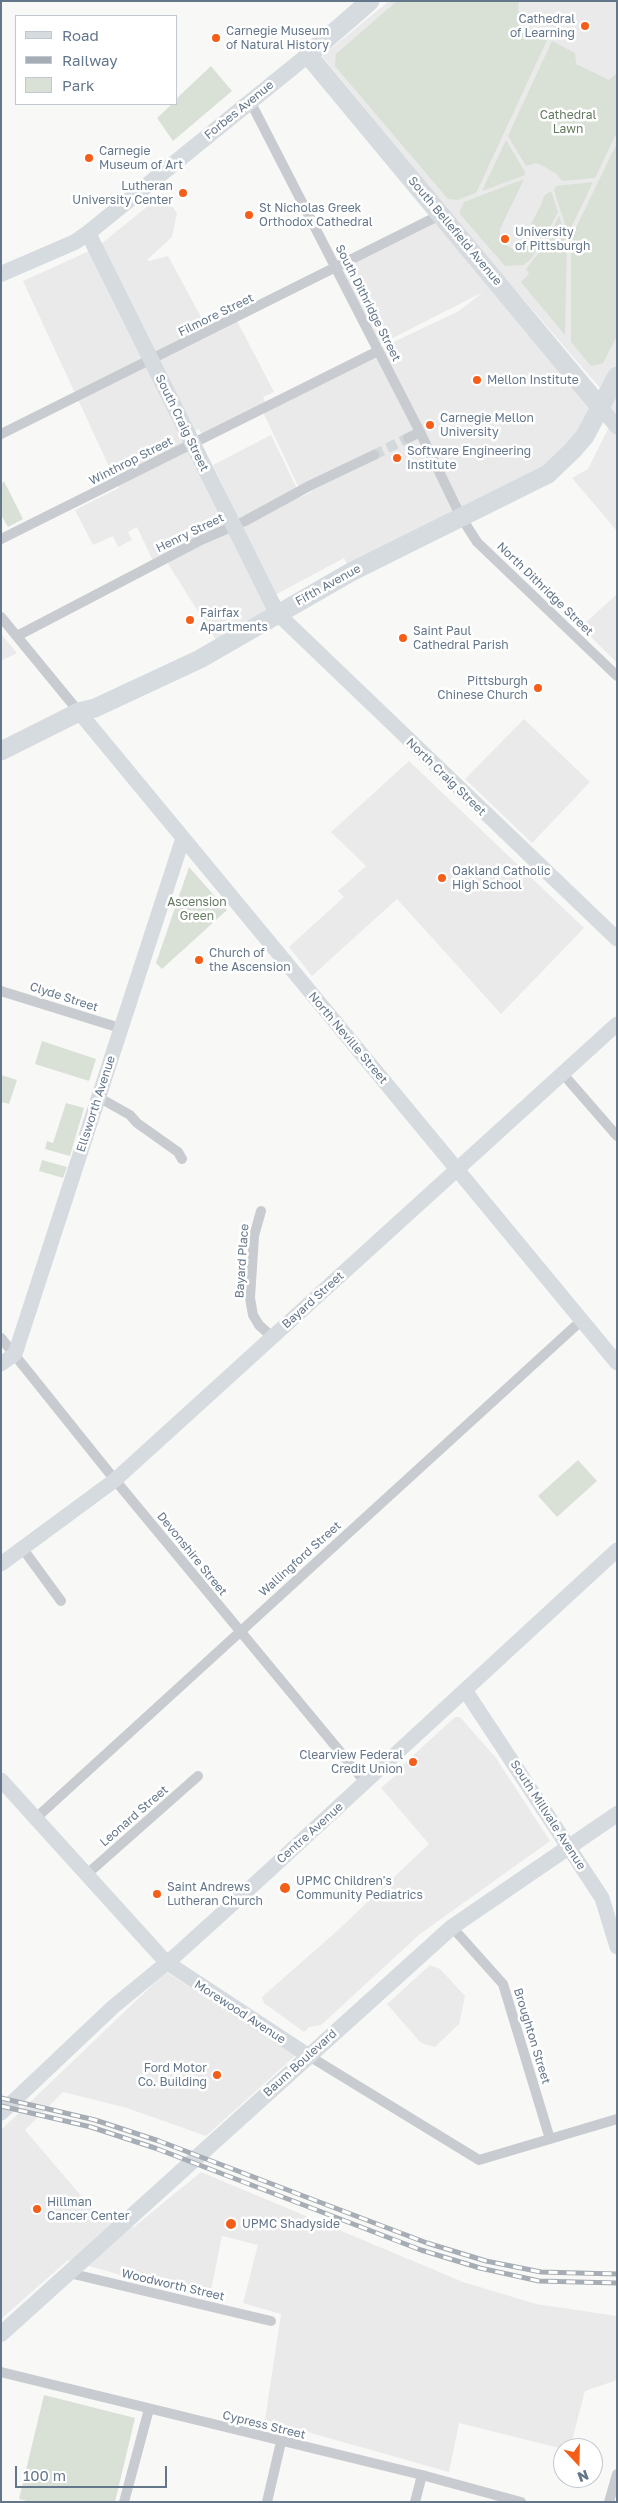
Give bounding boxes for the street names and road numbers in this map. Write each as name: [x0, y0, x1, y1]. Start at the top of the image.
street label: Forbes Avenue: [201, 78, 277, 142]
street label: South Bellefield Avenue: [405, 174, 505, 288]
street label: South Dithridge Street: [332, 242, 404, 364]
street label: Filmore Street: [176, 291, 256, 339]
street label: South Craig Street: [152, 372, 212, 474]
street label: Winthrop Street: [87, 434, 175, 488]
street label: Henry Street: [154, 510, 226, 556]
street label: North Dithridge Street: [494, 539, 596, 639]
street label: Fifth Avenue: [293, 561, 363, 609]
street label: North Craig Street: [403, 735, 489, 819]
street label: Clyde Street: [28, 979, 100, 1015]
street label: North Neville Street: [305, 989, 391, 1087]
street label: Ellsworth Avenue: [74, 1054, 118, 1154]
street label: Bayard Place: [232, 1223, 252, 1299]
street label: Bayard Street: [279, 1268, 347, 1332]
street label: Devonshire Street: [154, 1509, 230, 1599]
street label: Wallingford Street: [256, 1518, 344, 1600]
street label: South Millvale Avenue: [507, 1758, 589, 1872]
street label: Leonard Street: [97, 1783, 171, 1849]
street label: Centre Avenue: [274, 1800, 346, 1866]
street label: Morewood Avenue: [192, 1977, 288, 2047]
street label: Broughton Street: [511, 1986, 553, 2086]
street label: Baum Boulevard: [260, 2026, 340, 2100]
street label: Woodworth Street: [120, 2266, 226, 2304]
street label: Cypress Street: [221, 2408, 307, 2442]

